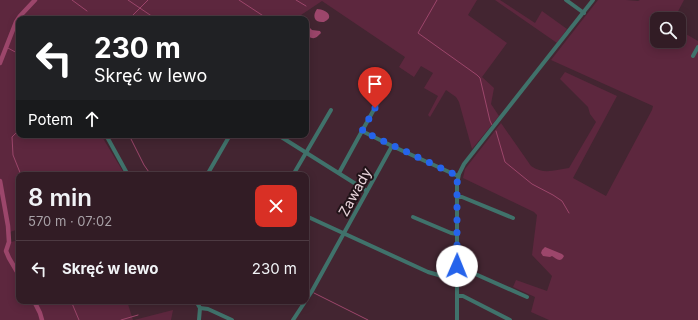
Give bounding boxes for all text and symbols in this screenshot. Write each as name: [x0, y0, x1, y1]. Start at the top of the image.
map controls: [650, 12, 686, 48]
button: search: [650, 12, 686, 48]
text: 230 m: [94, 31, 181, 65]
icon: left: [28, 32, 80, 84]
text: Skręć w lewo: [94, 65, 207, 86]
pin: [358, 67, 392, 108]
icon: arrive: [364, 73, 386, 95]
icon: ahead: [81, 108, 103, 130]
text: Potem: [28, 110, 73, 129]
street label: Zawady: [334, 165, 375, 219]
text: 8 min: [28, 183, 92, 212]
button: close: [255, 185, 297, 227]
text: 570 m · 07:02: [28, 213, 112, 229]
position arrow: [436, 245, 478, 287]
icon: left: [28, 258, 50, 280]
text: Skręć w lewo: [62, 259, 158, 278]
text: 230 m: [252, 259, 297, 278]

